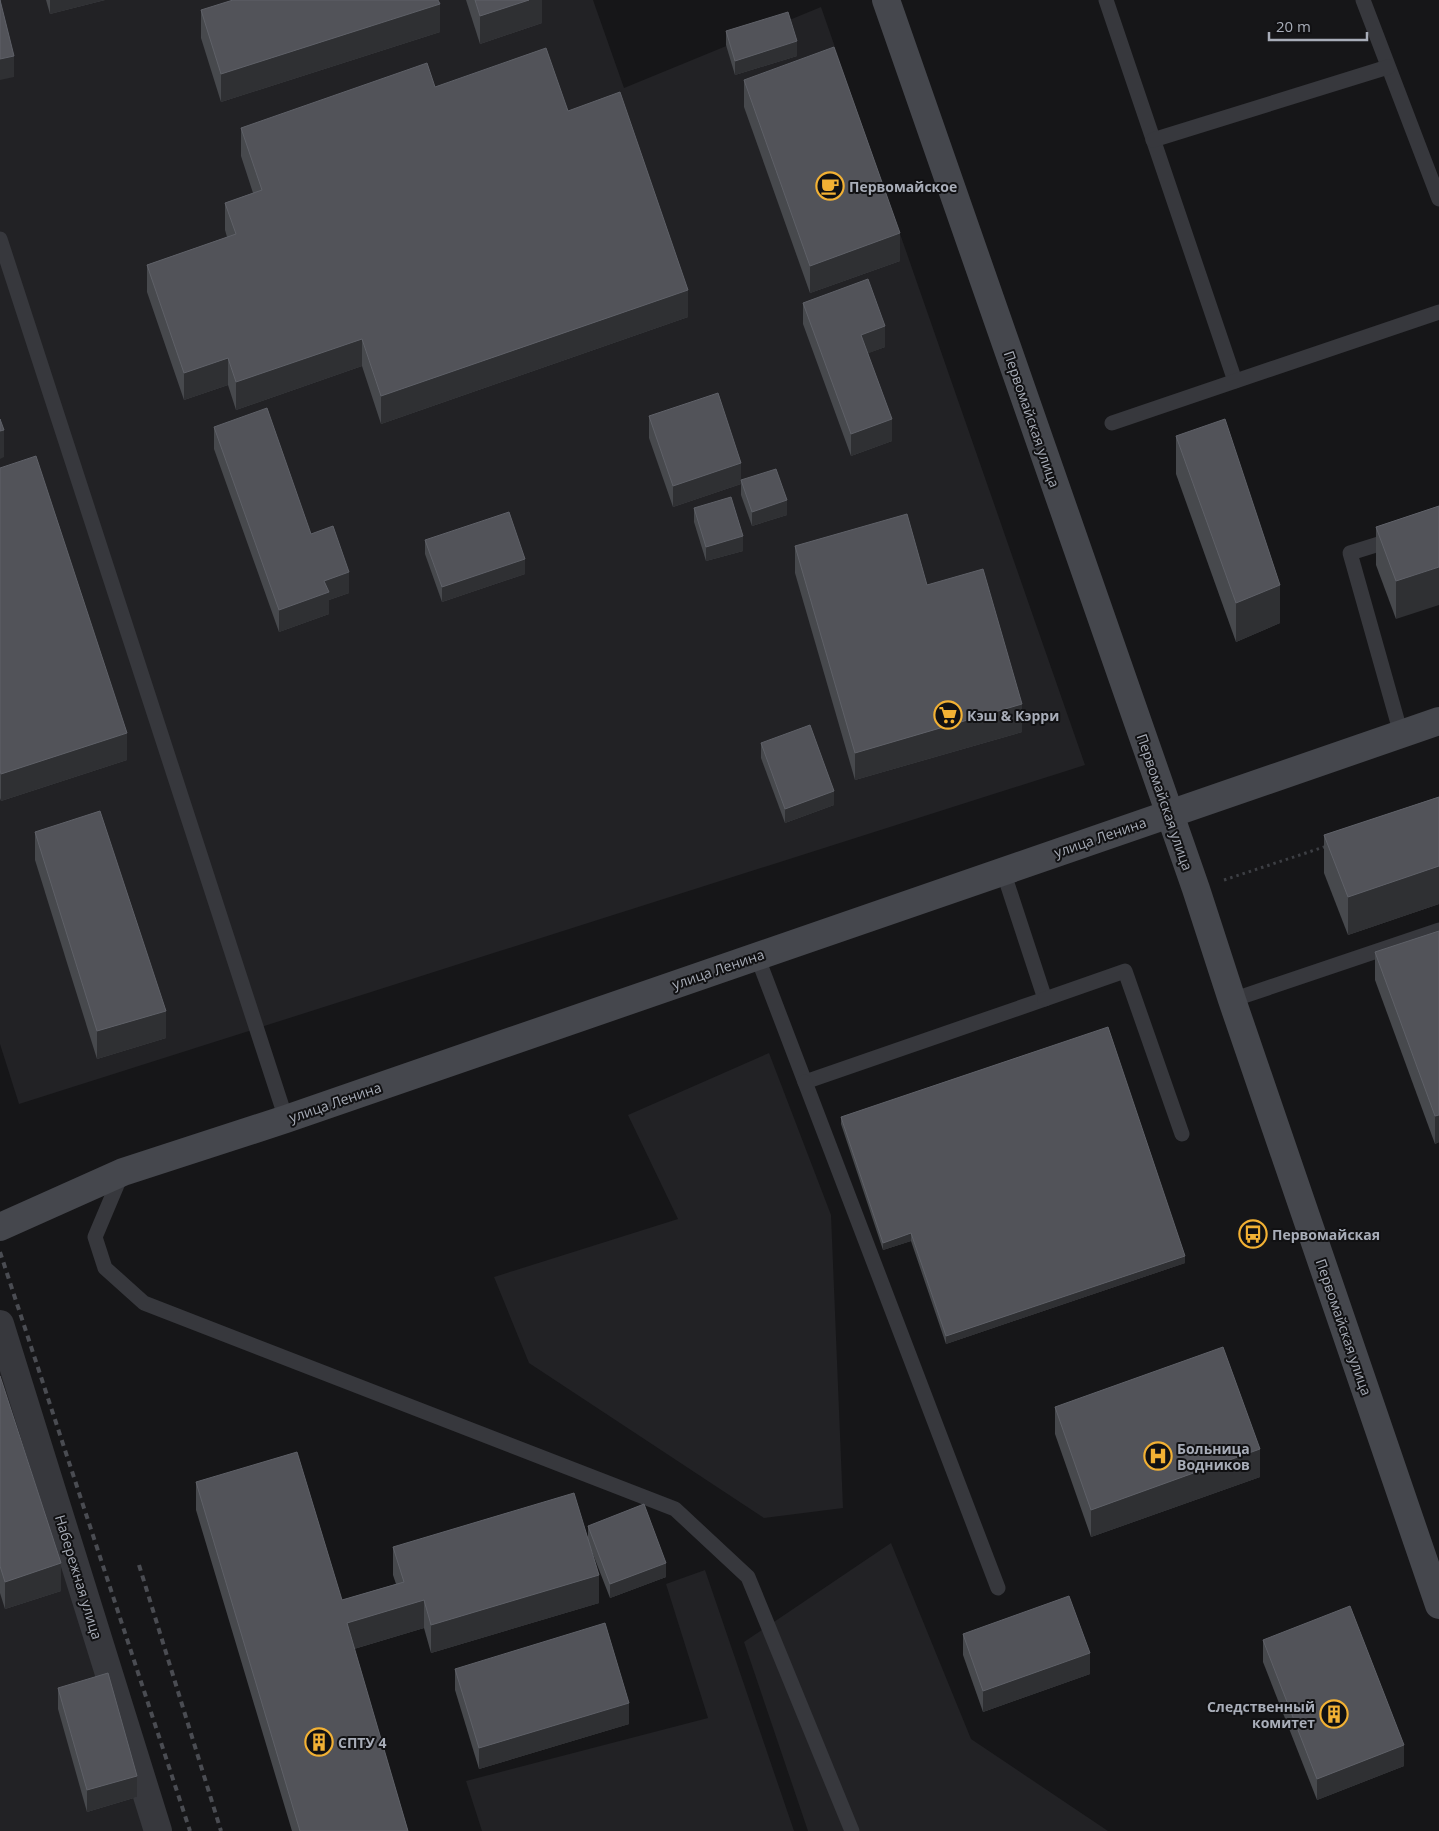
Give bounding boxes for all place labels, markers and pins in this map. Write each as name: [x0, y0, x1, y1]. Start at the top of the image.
cafe icon: Первомайское: [815, 171, 845, 201]
place label: Первомайское: [849, 177, 957, 196]
supermarket icon: Кэш & Кэрри: [933, 700, 963, 730]
place label: Кэш & Кэрри: [967, 706, 1059, 725]
bus stop icon: Первомайская: [1238, 1219, 1268, 1249]
place label: Первомайская: [1272, 1225, 1380, 1244]
place label: Больница Водников: [1177, 1439, 1250, 1474]
hospital icon: Больница Водников: [1143, 1441, 1173, 1471]
place label: Следственный комитет: [1207, 1697, 1315, 1732]
building icon: Следственный комитет: [1319, 1699, 1349, 1729]
building icon: СПТУ 4: [304, 1727, 334, 1757]
place label: СПТУ 4: [338, 1733, 386, 1752]

